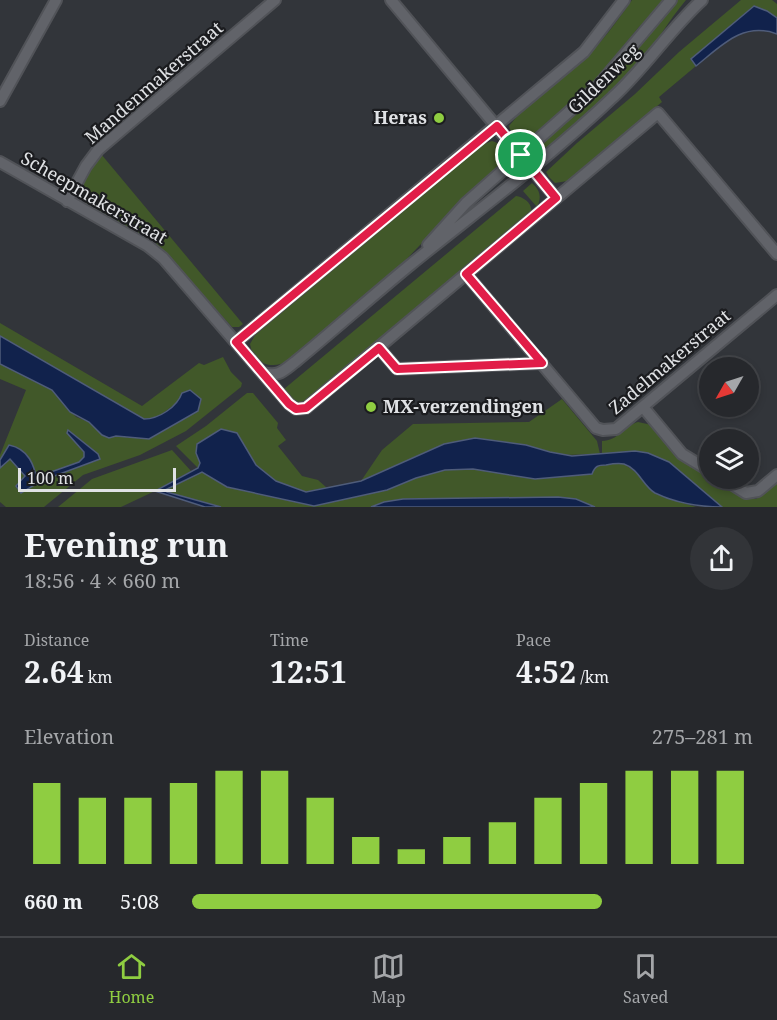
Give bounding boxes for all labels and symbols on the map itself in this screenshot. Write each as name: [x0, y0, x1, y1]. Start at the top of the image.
street label: Mandenmakerstraat: [79, 16, 227, 149]
street label: Gildenweg: [562, 38, 645, 119]
place label: Heras: [373, 105, 427, 129]
marker: Heras: [432, 111, 446, 125]
pin: [495, 129, 546, 180]
street label: Scheepmakerstraat: [17, 145, 172, 249]
street label: Zadelmakerstraat: [604, 303, 735, 419]
north arrow: [699, 357, 759, 417]
place label: MX-verzendingen: [383, 394, 544, 418]
marker: MX-verzendingen: [364, 400, 378, 414]
scale bar: [18, 465, 176, 492]

